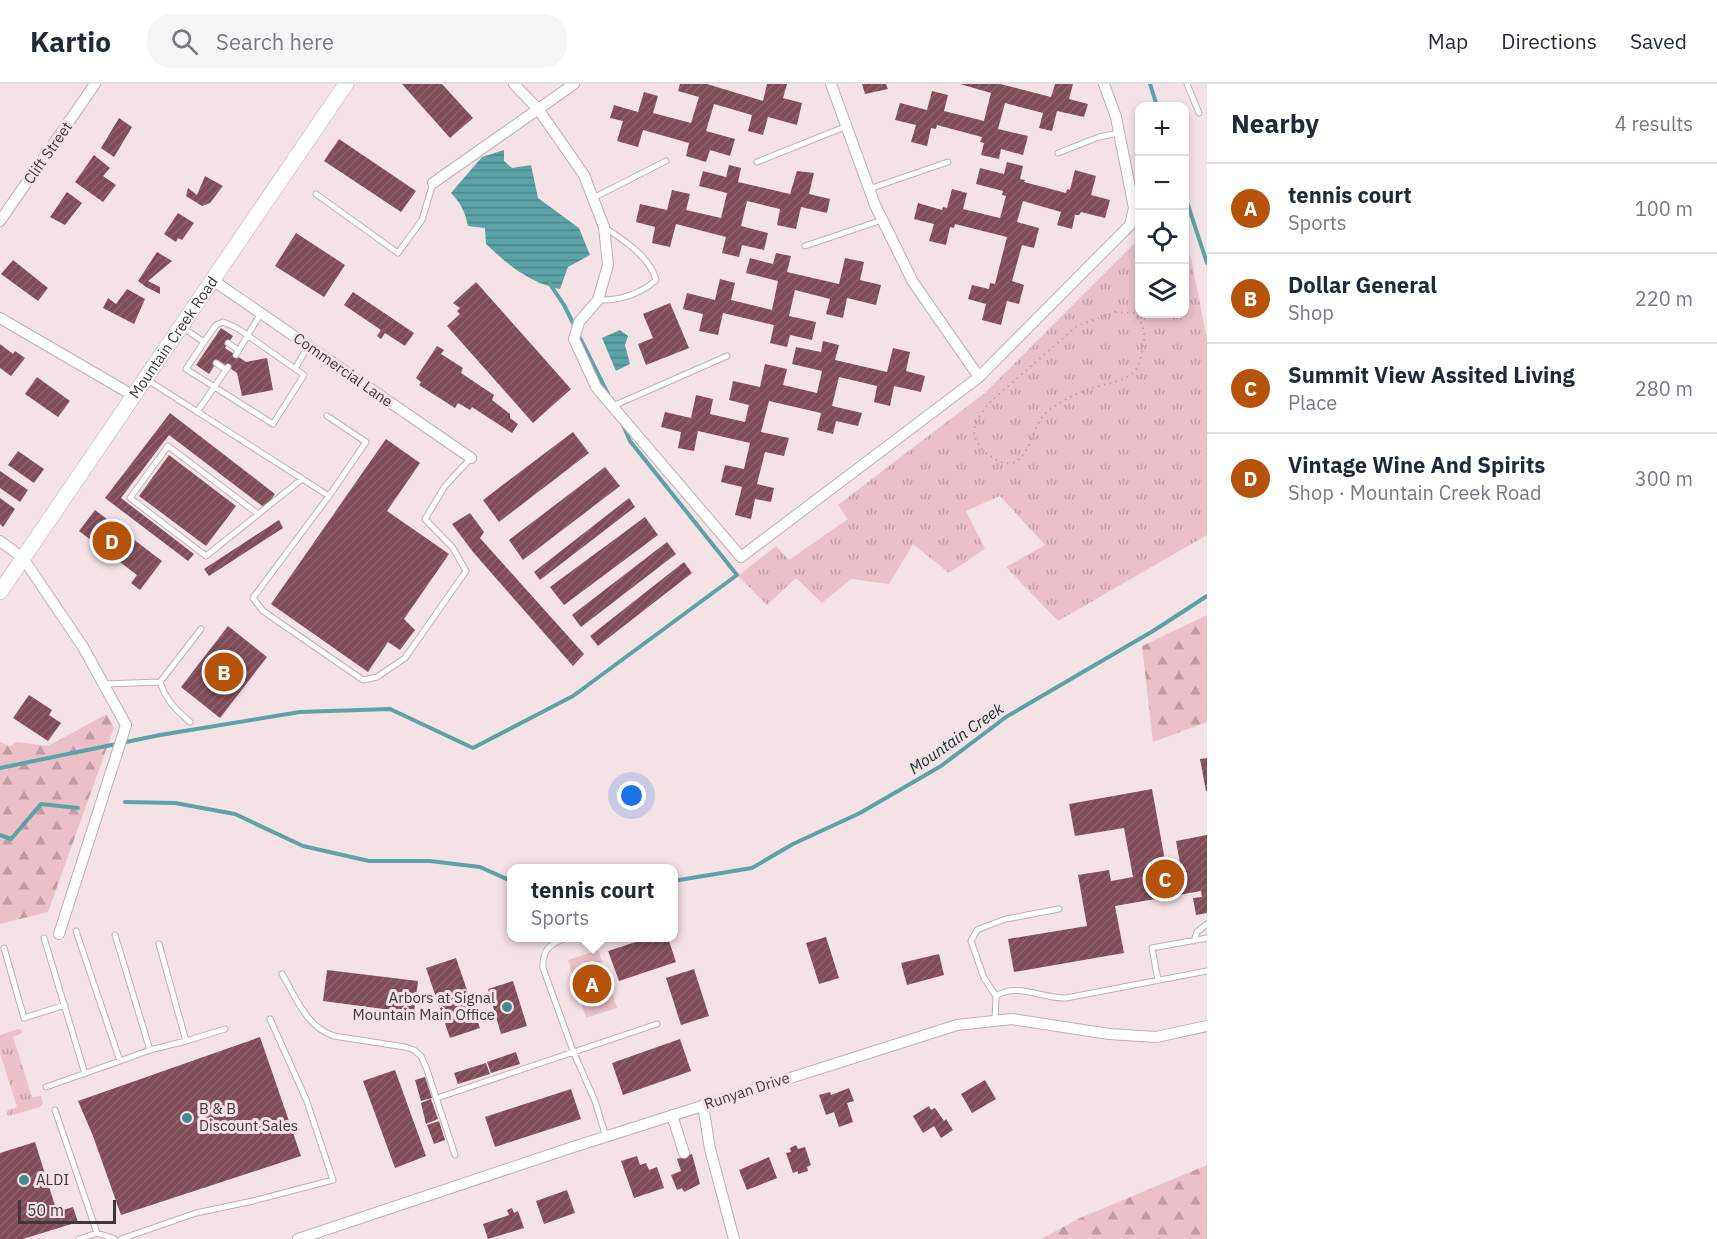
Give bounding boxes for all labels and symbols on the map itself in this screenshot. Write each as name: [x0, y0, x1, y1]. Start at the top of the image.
street label: Clift Street: [19, 118, 76, 188]
street label: Mountain Creek Road: [125, 273, 222, 402]
street label: Commercial Lane: [290, 328, 397, 411]
pin: D: [92, 518, 132, 564]
pin: B: [204, 650, 244, 694]
water label: Mountain Creek: [905, 698, 1008, 778]
your location: [617, 781, 646, 810]
pin: C: [1146, 856, 1184, 902]
pin: A: [572, 962, 612, 1006]
place label: Arbors at Signal Mountain Main Office: [353, 988, 495, 1024]
marker: Arbors at Signal Mountain Main Office: [500, 1000, 514, 1014]
street label: Runyan Drive: [702, 1068, 792, 1113]
place label: B & B Discount Sales: [199, 1099, 298, 1135]
marker: B & B Discount Sales: [180, 1111, 194, 1125]
place label: ALDI: [36, 1170, 69, 1189]
marker: ALDI: [17, 1173, 31, 1187]
scale bar: [18, 1197, 116, 1224]

